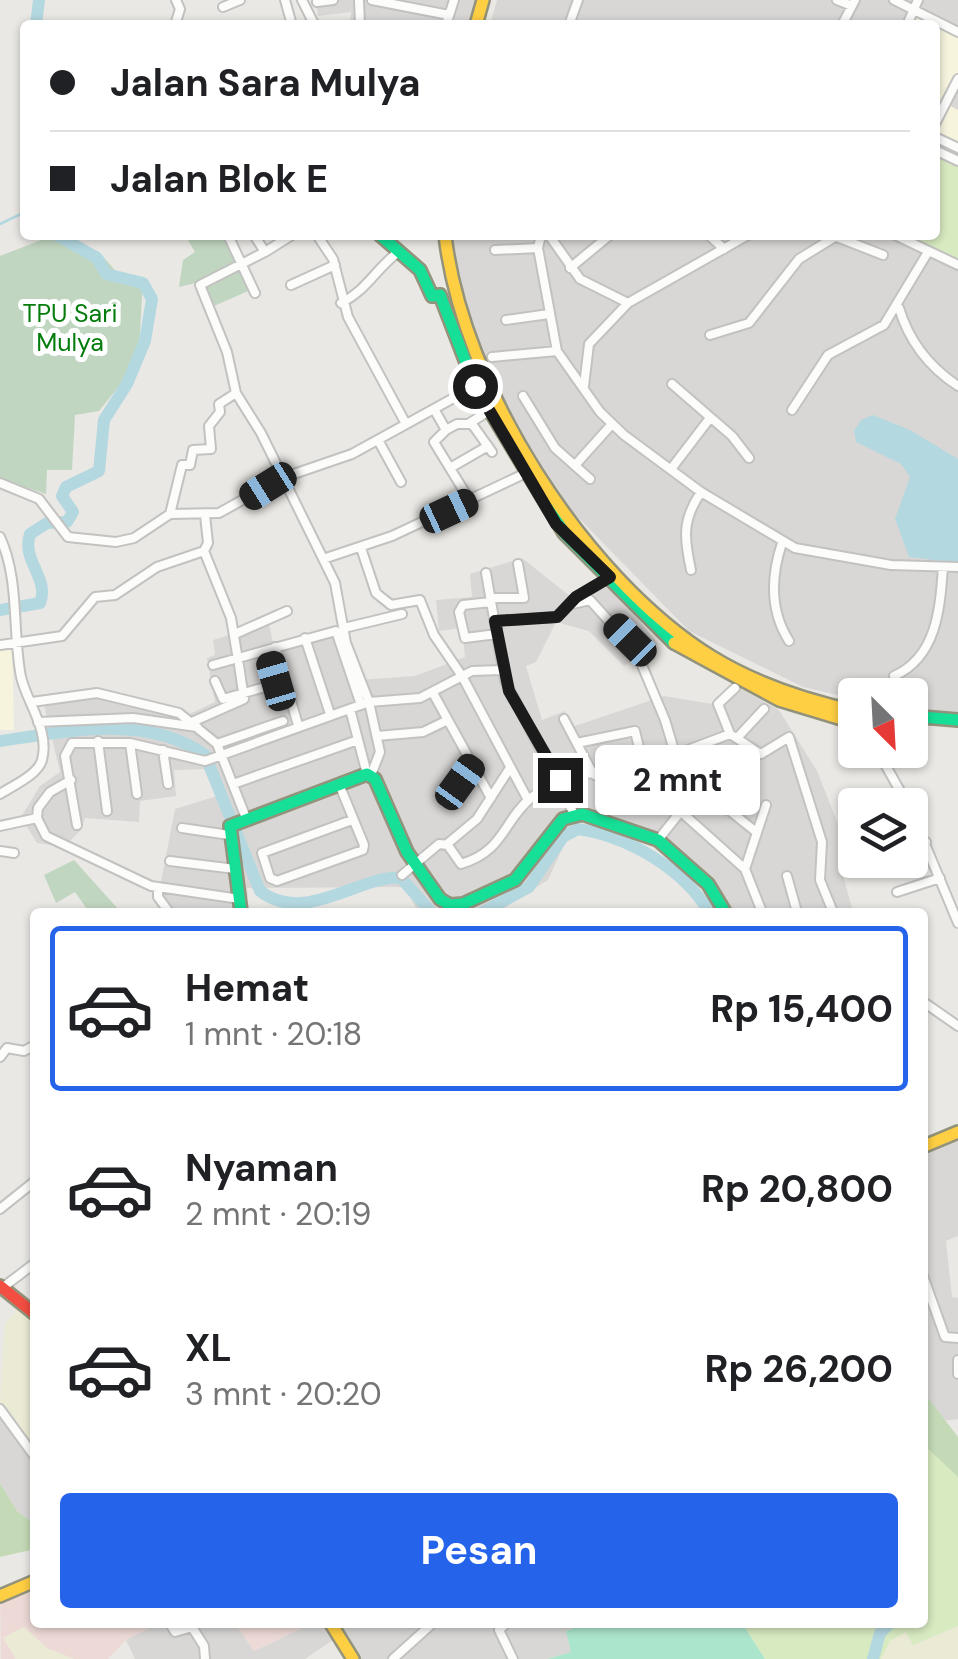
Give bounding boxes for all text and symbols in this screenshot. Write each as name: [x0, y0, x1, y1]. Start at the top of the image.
text: Jalan Sara Mulya: [110, 58, 420, 108]
text: Jalan Blok E: [110, 154, 328, 204]
park label: TPU Sari Mulya: [23, 297, 117, 359]
route start: [453, 364, 498, 409]
car: [235, 457, 301, 515]
car: [415, 485, 483, 537]
car: [598, 608, 662, 672]
car: [253, 648, 299, 714]
north arrow: [838, 678, 928, 768]
map controls: [838, 678, 928, 878]
callout: 2 mnt: [595, 745, 760, 815]
car: [430, 749, 490, 815]
route end: [538, 758, 583, 803]
text: 2 mnt: [633, 759, 722, 801]
button: layers: [838, 788, 928, 878]
text: Hemat: [185, 963, 309, 1013]
icon: car: [65, 964, 155, 1054]
text: Rp 15,400: [710, 984, 893, 1034]
text: 1 mnt · 20:18: [185, 1013, 362, 1055]
text: Nyaman: [185, 1143, 338, 1193]
icon: car: [65, 1144, 155, 1234]
text: Rp 20,800: [701, 1164, 893, 1214]
text: 2 mnt · 20:19: [185, 1193, 371, 1235]
text: XL: [185, 1323, 232, 1373]
icon: car: [65, 1324, 155, 1414]
text: Rp 26,200: [705, 1344, 893, 1394]
text: 3 mnt · 20:20: [185, 1373, 382, 1415]
button: Pesan: [60, 1493, 898, 1608]

